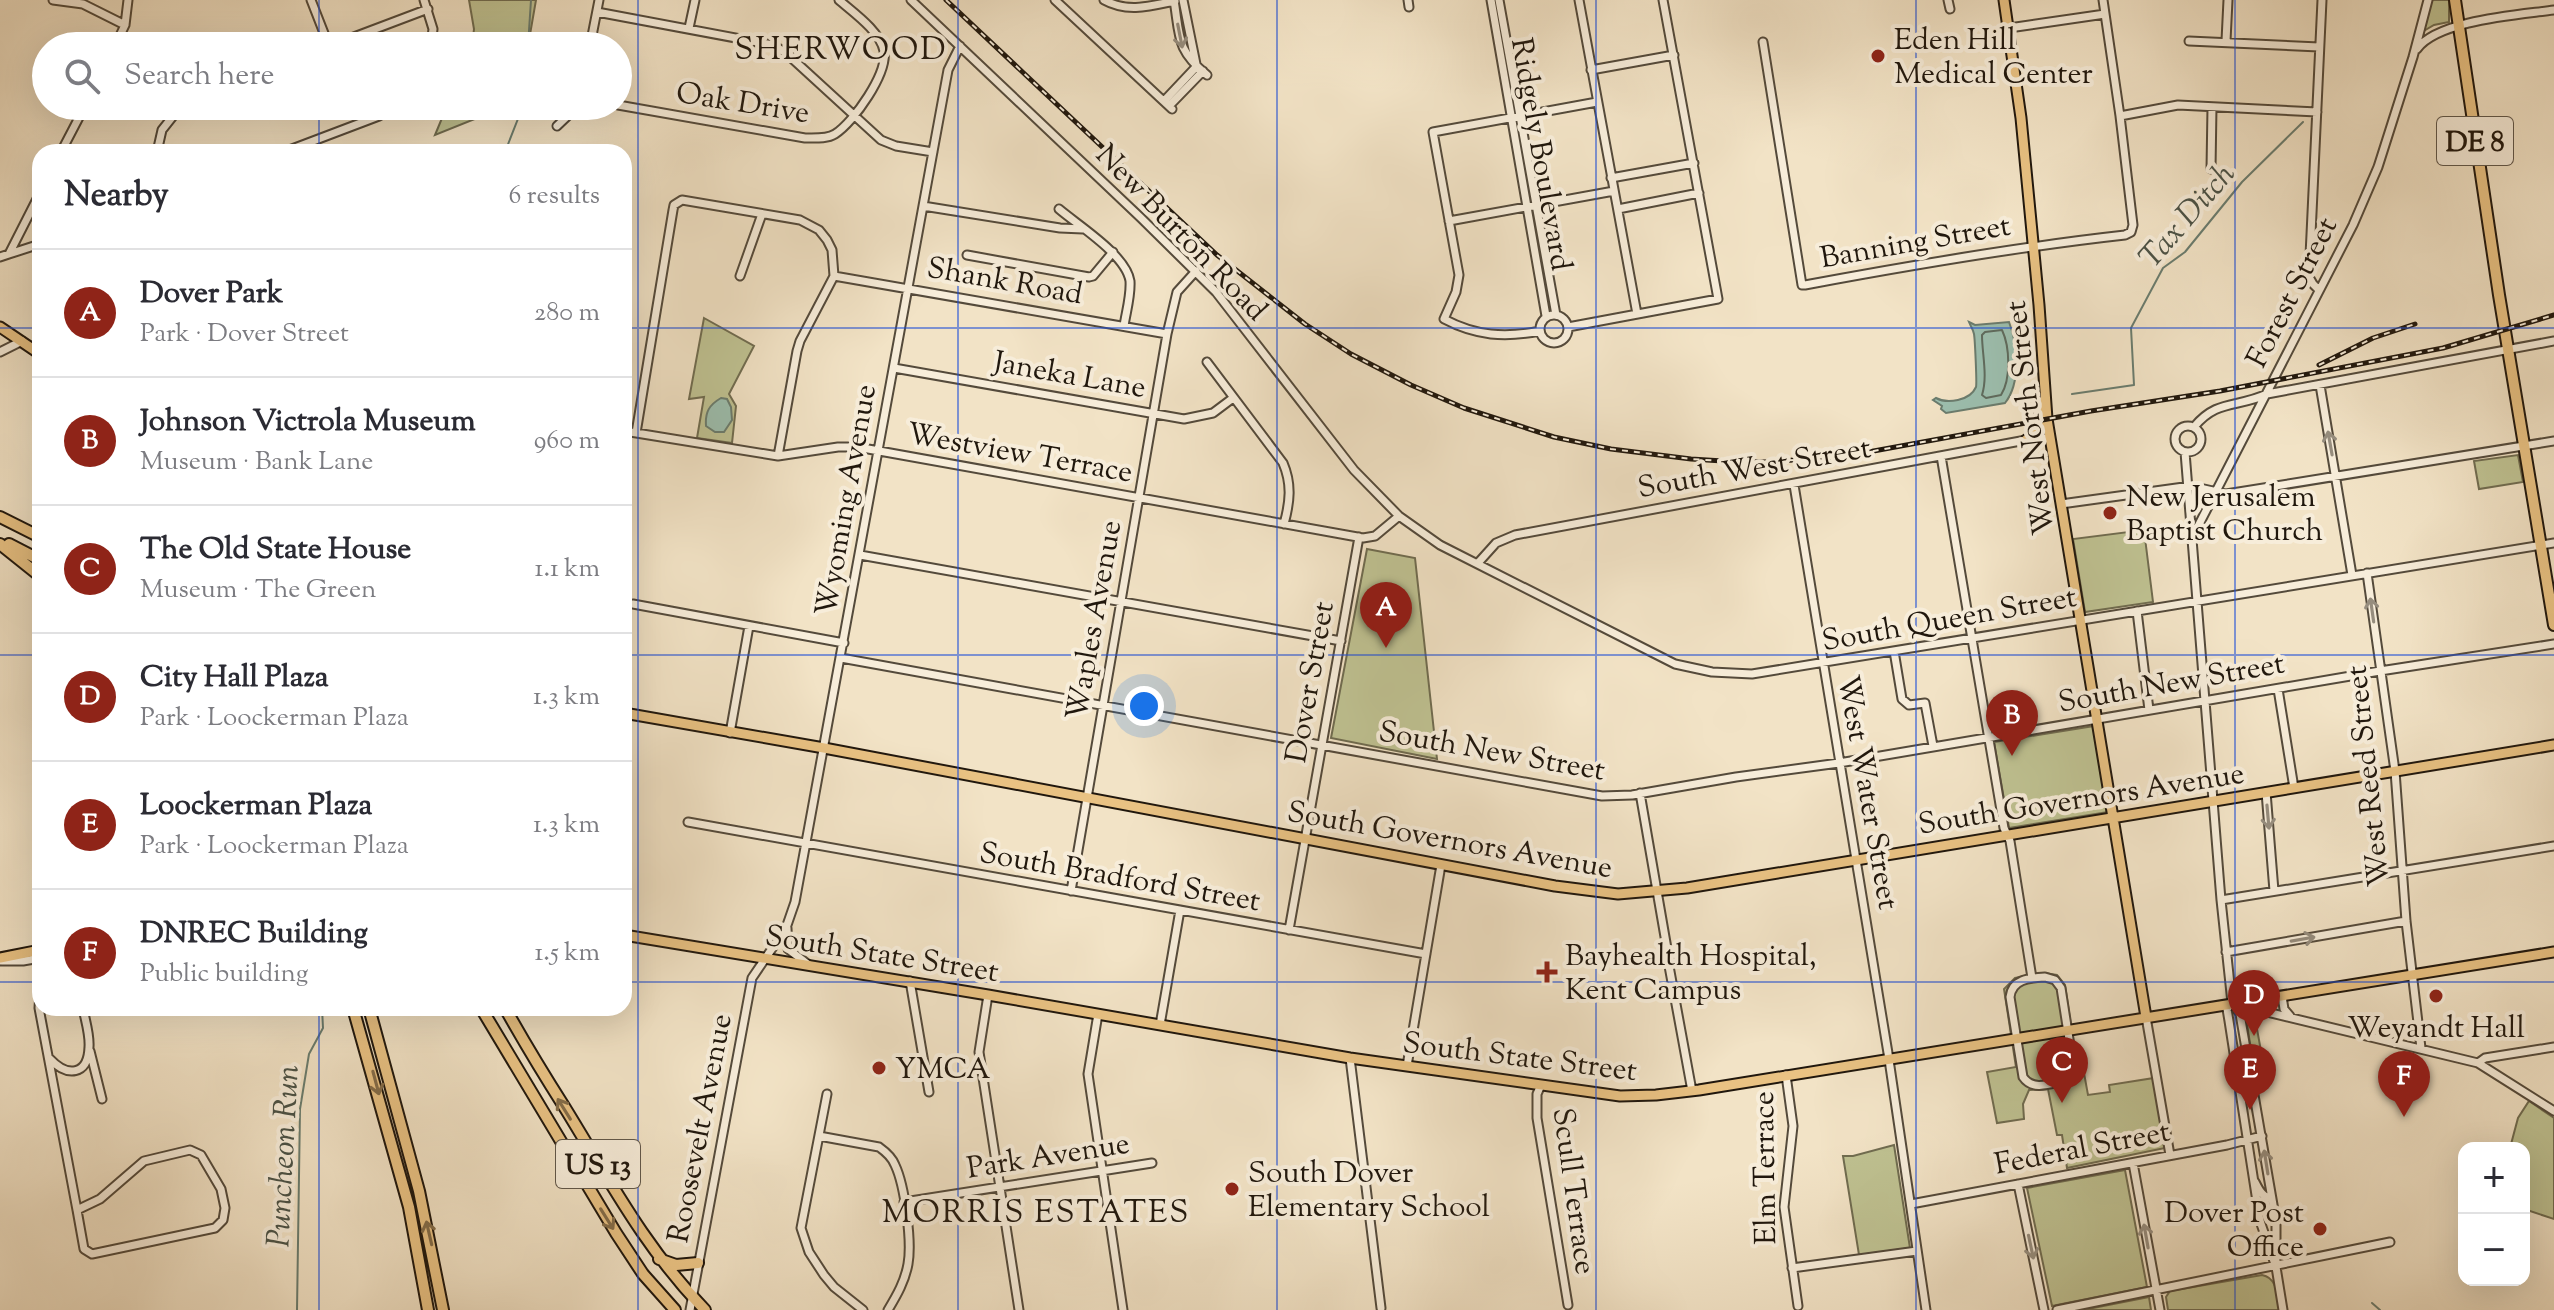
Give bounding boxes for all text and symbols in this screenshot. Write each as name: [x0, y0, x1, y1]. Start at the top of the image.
place label: Eden Hill Medical Center: [1894, 20, 2093, 97]
one-way arrow: [1173, 22, 1188, 48]
district label: SHERWOOD: [734, 28, 948, 74]
search box: [32, 32, 632, 120]
street label: Ridgely Boulevard: [1498, 35, 1581, 274]
marker: Eden Hill Medical Center: [1869, 47, 1887, 65]
icon: search: [60, 54, 104, 98]
text: Search here: [124, 55, 274, 98]
street label: Oak Drive: [673, 73, 812, 136]
road number: DE 8: [2437, 117, 2513, 165]
street label: New Burton Road: [1084, 136, 1276, 332]
water label: Tax Ditch: [2129, 154, 2248, 280]
text: Nearby: [64, 172, 169, 221]
text: 6 results: [508, 178, 600, 215]
street label: Banning Street: [1817, 206, 2014, 281]
street label: Forest Street: [2237, 210, 2350, 376]
street label: Shank Road: [923, 248, 1086, 317]
text: Dover Park: [140, 273, 283, 316]
text: A: [79, 295, 101, 332]
text: 280 m: [534, 295, 600, 332]
street label: West North Street: [1996, 298, 2067, 537]
text: Park · Dover Street: [140, 316, 349, 353]
street label: Janeka Lane: [988, 342, 1149, 411]
street label: Wyoming Avenue: [806, 381, 889, 620]
text: Johnson Victrola Museum: [140, 401, 475, 444]
street label: Westview Terrace: [903, 413, 1136, 495]
text: B: [82, 423, 98, 460]
text: 960 m: [534, 423, 600, 460]
street label: South West Street: [1634, 428, 1874, 511]
one-way arrow: [2321, 431, 2336, 456]
text: Museum · Bank Lane: [140, 444, 373, 481]
place label: New Jerusalem Baptist Church: [2126, 477, 2324, 554]
marker: New Jerusalem Baptist Church: [2101, 504, 2119, 522]
street label: Waples Avenue: [1057, 517, 1134, 724]
text: The Old State House: [140, 529, 411, 572]
text: C: [80, 551, 100, 588]
text: 1.1 km: [535, 551, 600, 588]
text: Museum · The Green: [140, 572, 376, 609]
street label: South Queen Street: [1819, 577, 2080, 664]
pin: A: [1360, 582, 1412, 648]
street label: Dover Street: [1276, 598, 1347, 767]
one-way arrow: [2364, 598, 2379, 624]
street label: South New Street: [2055, 643, 2288, 726]
text: City Hall Plaza: [140, 657, 329, 700]
street label: West Reed Street: [2336, 663, 2402, 889]
street label: West Water Street: [1825, 672, 1908, 913]
text: D: [80, 679, 100, 716]
text: 1.3 km: [533, 679, 600, 716]
your location: [1124, 686, 1164, 726]
pin: B: [1986, 690, 2038, 756]
text: Park · Loockerman Plaza: [140, 700, 409, 737]
street label: South New Street: [1375, 711, 1608, 794]
street label: South Governors Avenue: [1915, 753, 2247, 847]
text: Loockerman Plaza: [140, 785, 372, 828]
street label: South Governors Avenue: [1284, 792, 1616, 891]
one-way arrow: [2261, 803, 2276, 830]
text: E: [82, 807, 98, 844]
text: 1.3 km: [533, 807, 600, 844]
text: Park · Loockerman Plaza: [140, 828, 409, 865]
street label: South Bradford Street: [976, 833, 1263, 924]
text: DNREC Building: [140, 913, 368, 956]
street label: South State Street: [762, 916, 1001, 995]
one-way arrow: [2290, 930, 2315, 945]
text: F: [83, 935, 97, 972]
text: 1.5 km: [535, 935, 600, 972]
place label: Bayhealth Hospital, Kent Campus: [1565, 936, 1816, 1013]
text: Public building: [140, 956, 308, 993]
marker: Bayhealth Hospital, Kent Campus: [1536, 961, 1558, 983]
pin: D: [2228, 970, 2280, 1036]
marker: Weyandt Hall: [2427, 987, 2445, 1005]
place label: Weyandt Hall: [2347, 1008, 2525, 1051]
street label: Roosevelt Avenue: [658, 1010, 745, 1247]
street label: South State Street: [1400, 1023, 1639, 1094]
pin: C: [2036, 1037, 2088, 1103]
pin: E: [2224, 1044, 2276, 1110]
place label: YMCA: [895, 1049, 991, 1092]
pin: F: [2378, 1051, 2430, 1117]
marker: YMCA: [870, 1059, 888, 1077]
water label: Puncheon Run: [257, 1064, 313, 1249]
one-way arrow: [369, 1069, 384, 1095]
street label: Elm Terrace: [1744, 1091, 1789, 1245]
one-way arrow: [556, 1098, 572, 1121]
street label: Scull Terrace: [1540, 1105, 1605, 1277]
street label: Federal Street: [1991, 1111, 2174, 1188]
street label: Park Avenue: [964, 1123, 1133, 1192]
road number: US 13: [556, 1140, 640, 1188]
map controls: [2458, 1142, 2530, 1286]
button: +: [2458, 1142, 2530, 1214]
one-way arrow: [2258, 1150, 2273, 1175]
place label: South Dover Elementary School: [1248, 1153, 1490, 1230]
marker: South Dover Elementary School: [1223, 1180, 1241, 1198]
district label: MORRIS ESTATES: [882, 1191, 1190, 1237]
place label: Dover Post Office: [2164, 1193, 2304, 1270]
one-way arrow: [599, 1207, 615, 1230]
button: −: [2458, 1214, 2530, 1286]
marker: Dover Post Office: [2311, 1220, 2329, 1238]
one-way arrow: [421, 1221, 436, 1247]
one-way arrow: [2138, 1224, 2153, 1250]
one-way arrow: [2024, 1234, 2039, 1259]

